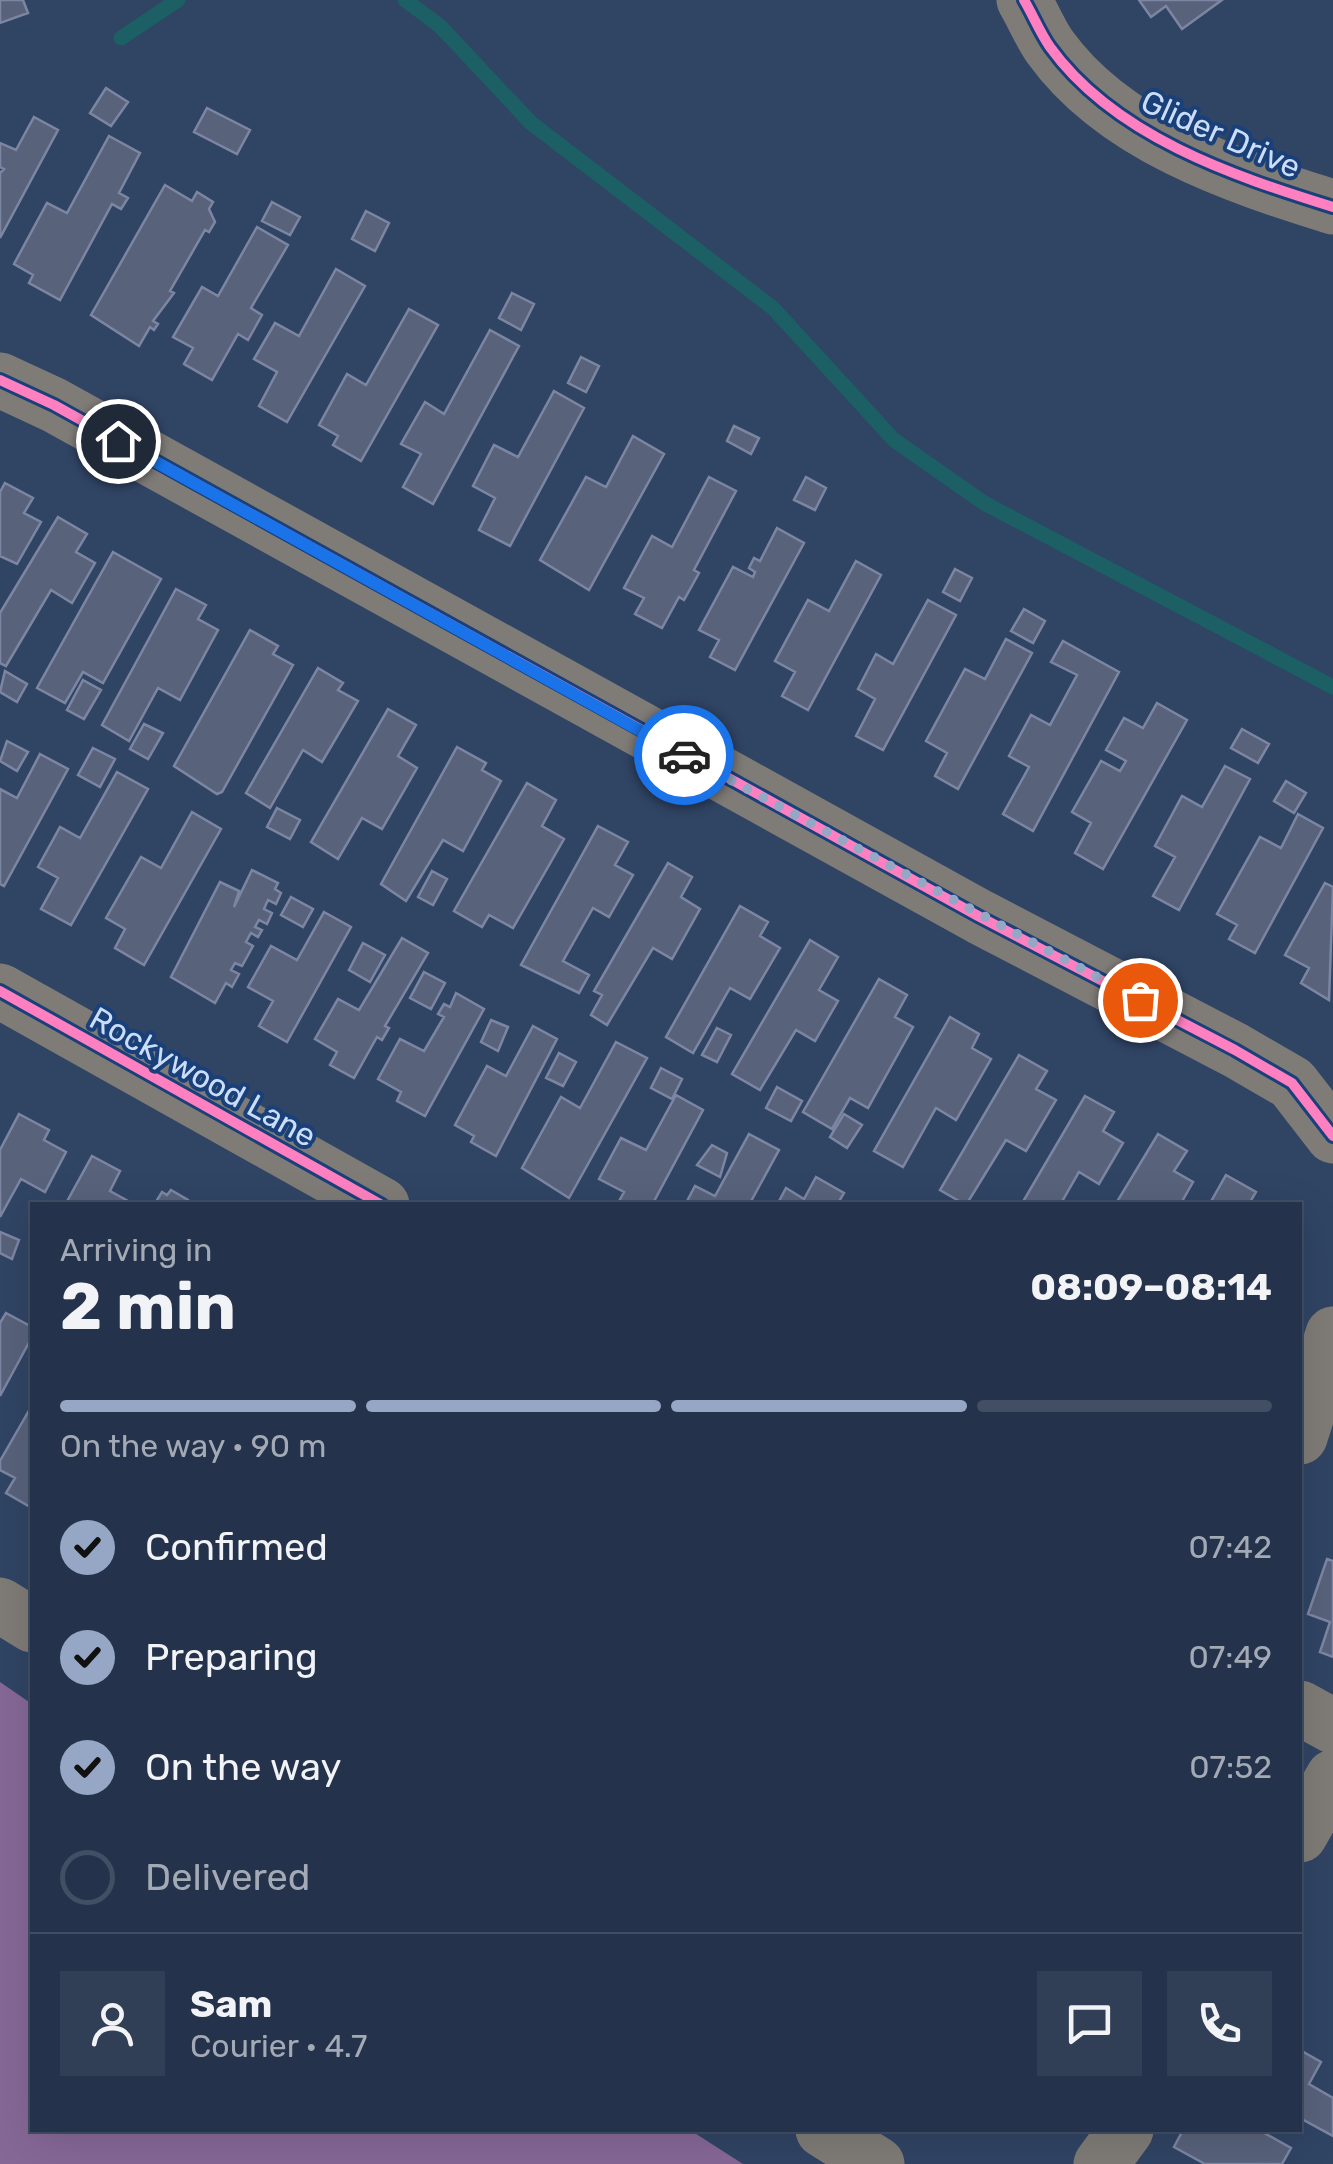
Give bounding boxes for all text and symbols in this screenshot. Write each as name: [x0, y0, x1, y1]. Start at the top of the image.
street label: Glider Drive: [1135, 82, 1307, 186]
pin: [76, 399, 161, 484]
icon: home: [91, 414, 146, 469]
courier: [634, 705, 734, 805]
icon: car: [657, 728, 712, 783]
pin: [1098, 958, 1183, 1043]
icon: bag: [1113, 973, 1168, 1028]
street label: Rockywood Lane: [83, 999, 323, 1155]
text: Arriving in: [60, 1231, 212, 1269]
text: 08:09–08:14: [1030, 1264, 1272, 1310]
text: 2 min: [60, 1268, 236, 1345]
text: On the way · 90 m: [60, 1427, 326, 1465]
icon: check: [60, 1520, 115, 1575]
text: Confirmed: [145, 1524, 328, 1570]
text: 07:42: [1188, 1528, 1272, 1566]
icon: check: [60, 1630, 115, 1685]
text: Preparing: [145, 1634, 318, 1680]
text: 07:49: [1188, 1638, 1272, 1676]
icon: check: [60, 1740, 115, 1795]
text: On the way: [145, 1744, 341, 1790]
text: 07:52: [1189, 1748, 1272, 1786]
text: Delivered: [145, 1854, 310, 1900]
button: person: [60, 1971, 165, 2076]
button: chat: [1037, 1971, 1142, 2076]
button: phone: [1167, 1971, 1272, 2076]
text: Sam: [190, 1981, 272, 2027]
text: Courier · 4.7: [190, 2027, 367, 2065]

